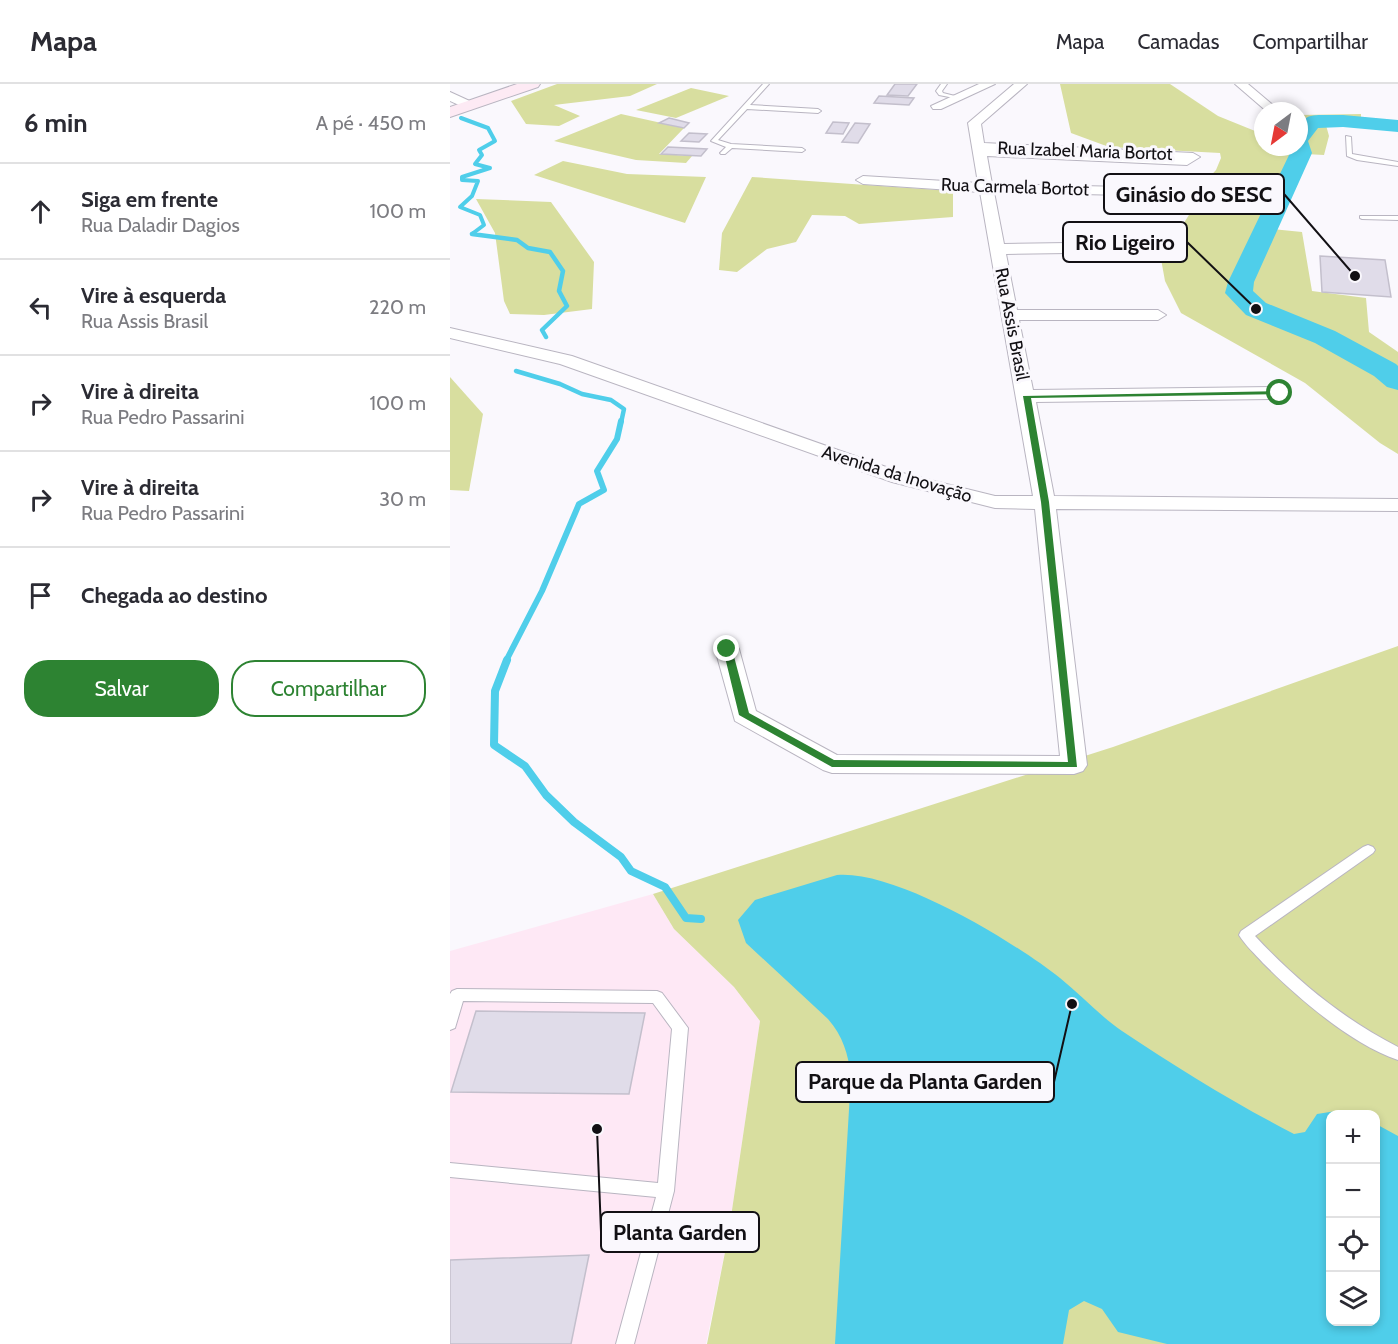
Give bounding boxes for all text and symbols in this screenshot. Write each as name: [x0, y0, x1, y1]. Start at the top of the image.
text: Mapa: [30, 24, 97, 58]
text: Mapa: [1056, 29, 1104, 54]
text: Camadas: [1137, 29, 1219, 54]
text: Compartilhar: [1252, 29, 1368, 54]
north arrow: [1254, 102, 1308, 156]
text: 6 min: [24, 107, 88, 139]
text: A pé · 450 m: [316, 111, 426, 135]
street label: Rua Izabel Maria Bortot: [997, 137, 1173, 165]
street label: Rua Carmela Bortot: [941, 173, 1089, 201]
callout: Ginásio do SESC: [1104, 174, 1284, 214]
text: Ginásio do SESC: [1116, 181, 1272, 208]
text: Siga em frente: [81, 186, 218, 213]
icon: ahead: [24, 195, 57, 228]
text: 100 m: [370, 199, 426, 223]
text: Rua Daladir Dagios: [81, 213, 240, 237]
callout: Rio Ligeiro: [1063, 222, 1187, 262]
text: Rio Ligeiro: [1075, 229, 1175, 256]
street label: Rua Assis Brasil: [990, 266, 1034, 383]
text: Vire à esquerda: [81, 282, 226, 309]
icon: left: [24, 291, 57, 324]
text: 220 m: [369, 295, 426, 319]
text: Rua Assis Brasil: [81, 309, 208, 333]
text: Vire à direita: [81, 378, 199, 405]
route start: [1266, 379, 1292, 405]
icon: right: [24, 387, 57, 420]
text: 100 m: [370, 391, 426, 415]
text: Rua Pedro Passarini: [81, 405, 244, 429]
street label: Avenida da Inovação: [819, 441, 975, 507]
text: Vire à direita: [81, 474, 199, 501]
icon: right: [24, 483, 57, 516]
text: 30 m: [379, 487, 426, 511]
text: Rua Pedro Passarini: [81, 501, 244, 525]
icon: arrive: [24, 579, 57, 612]
text: Chegada ao destino: [81, 582, 267, 609]
route end: [713, 635, 739, 661]
button: Salvar: [24, 660, 219, 717]
button: Compartilhar: [231, 660, 426, 717]
callout: Parque da Planta Garden: [796, 1062, 1054, 1102]
text: Parque da Planta Garden: [808, 1068, 1042, 1095]
map controls: [1326, 1110, 1380, 1326]
button: +: [1326, 1110, 1380, 1164]
button: −: [1326, 1164, 1380, 1218]
callout: Planta Garden: [601, 1212, 759, 1252]
button: locate: [1326, 1218, 1380, 1272]
text: Planta Garden: [613, 1219, 747, 1246]
button: layers: [1326, 1272, 1380, 1326]

